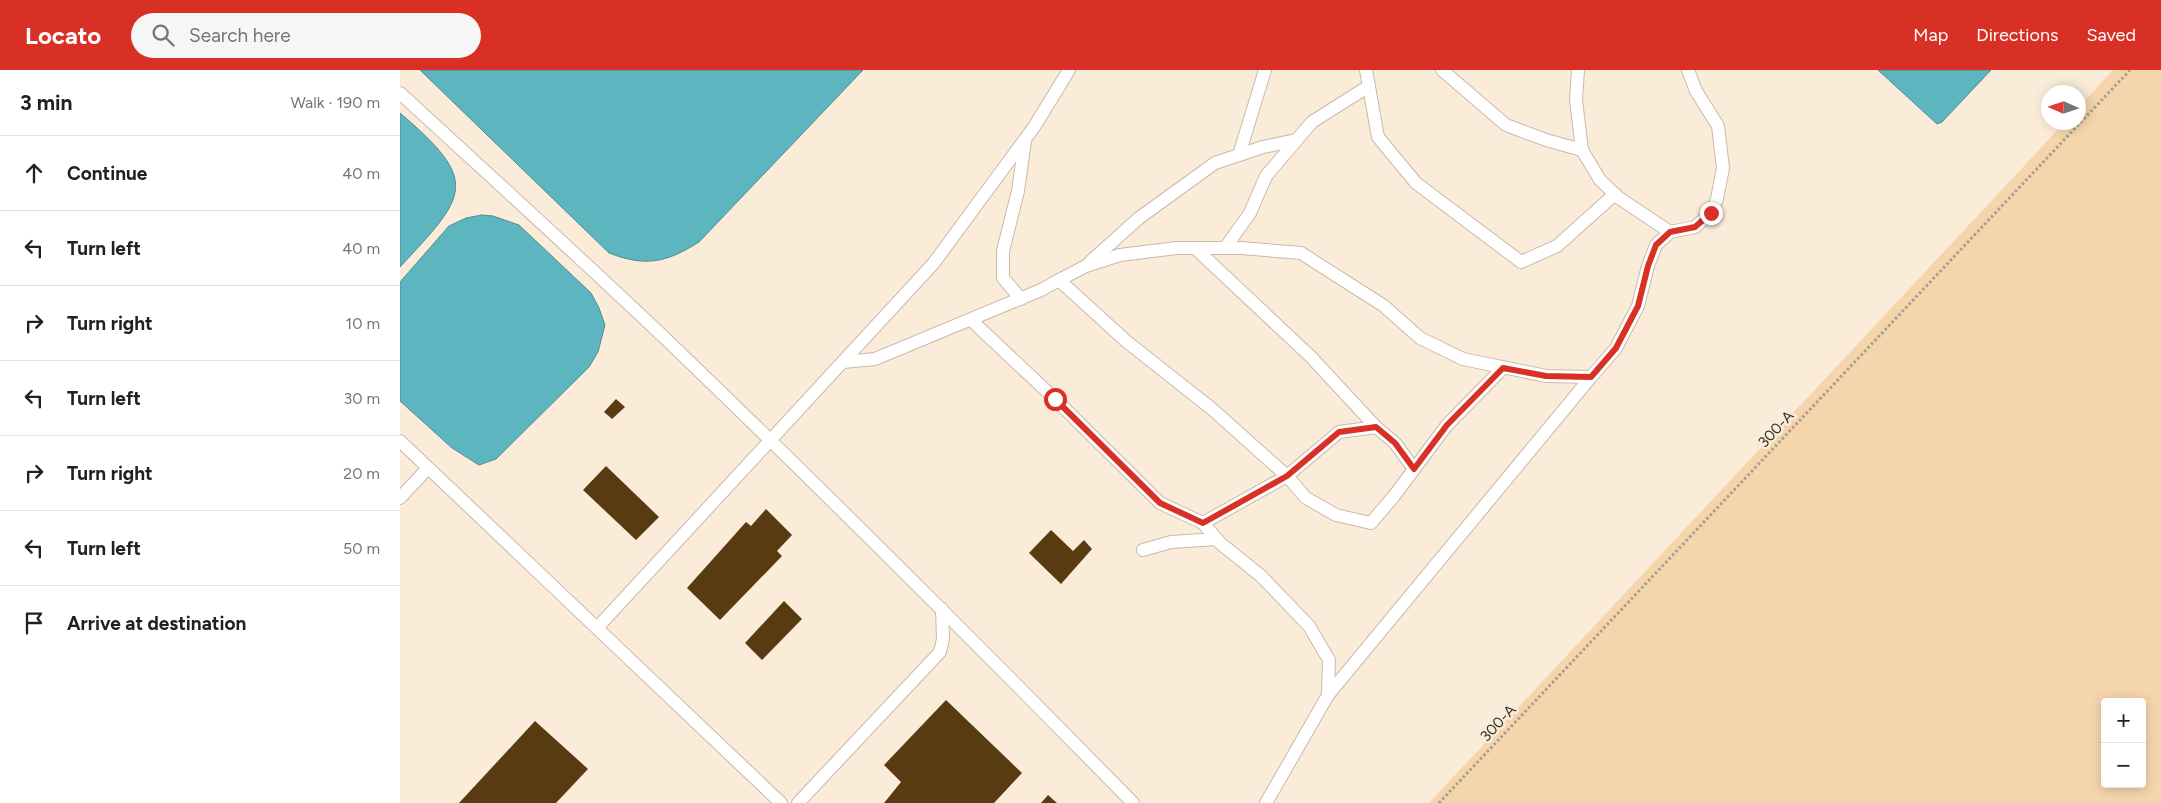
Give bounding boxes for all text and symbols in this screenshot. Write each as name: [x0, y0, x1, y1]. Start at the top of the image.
search box: [131, 13, 481, 58]
text: Locato: [25, 21, 101, 50]
icon: search: [149, 21, 177, 49]
text: Search here: [189, 24, 291, 47]
text: Map: [1913, 24, 1948, 46]
text: Directions: [1976, 24, 2058, 46]
text: Saved: [2086, 24, 2136, 46]
north arrow: [2041, 85, 2086, 130]
text: 3 min: [20, 90, 72, 115]
text: Walk · 190 m: [290, 93, 380, 112]
icon: ahead: [20, 159, 48, 187]
text: Continue: [67, 162, 147, 185]
text: 40 m: [342, 164, 380, 183]
route end: [1700, 202, 1723, 225]
icon: left: [20, 234, 48, 262]
text: Turn left: [67, 237, 141, 260]
text: 40 m: [342, 239, 380, 258]
icon: right: [20, 309, 48, 337]
text: Turn right: [67, 312, 153, 335]
text: 10 m: [346, 314, 380, 333]
icon: left: [20, 384, 48, 412]
text: Turn left: [67, 387, 141, 410]
route start: [1044, 388, 1067, 411]
text: 30 m: [343, 389, 380, 408]
street label: 300-A: [1754, 407, 1798, 451]
icon: right: [20, 459, 48, 487]
text: Turn right: [67, 462, 153, 485]
text: 20 m: [343, 464, 380, 483]
icon: left: [20, 534, 48, 562]
text: Turn left: [67, 537, 141, 560]
text: 50 m: [343, 539, 380, 558]
icon: arrive: [20, 609, 48, 637]
text: Arrive at destination: [67, 612, 246, 635]
map controls: [2101, 698, 2146, 788]
button: +: [2101, 698, 2146, 743]
street label: 300-A: [1476, 701, 1520, 745]
button: −: [2101, 743, 2146, 788]

